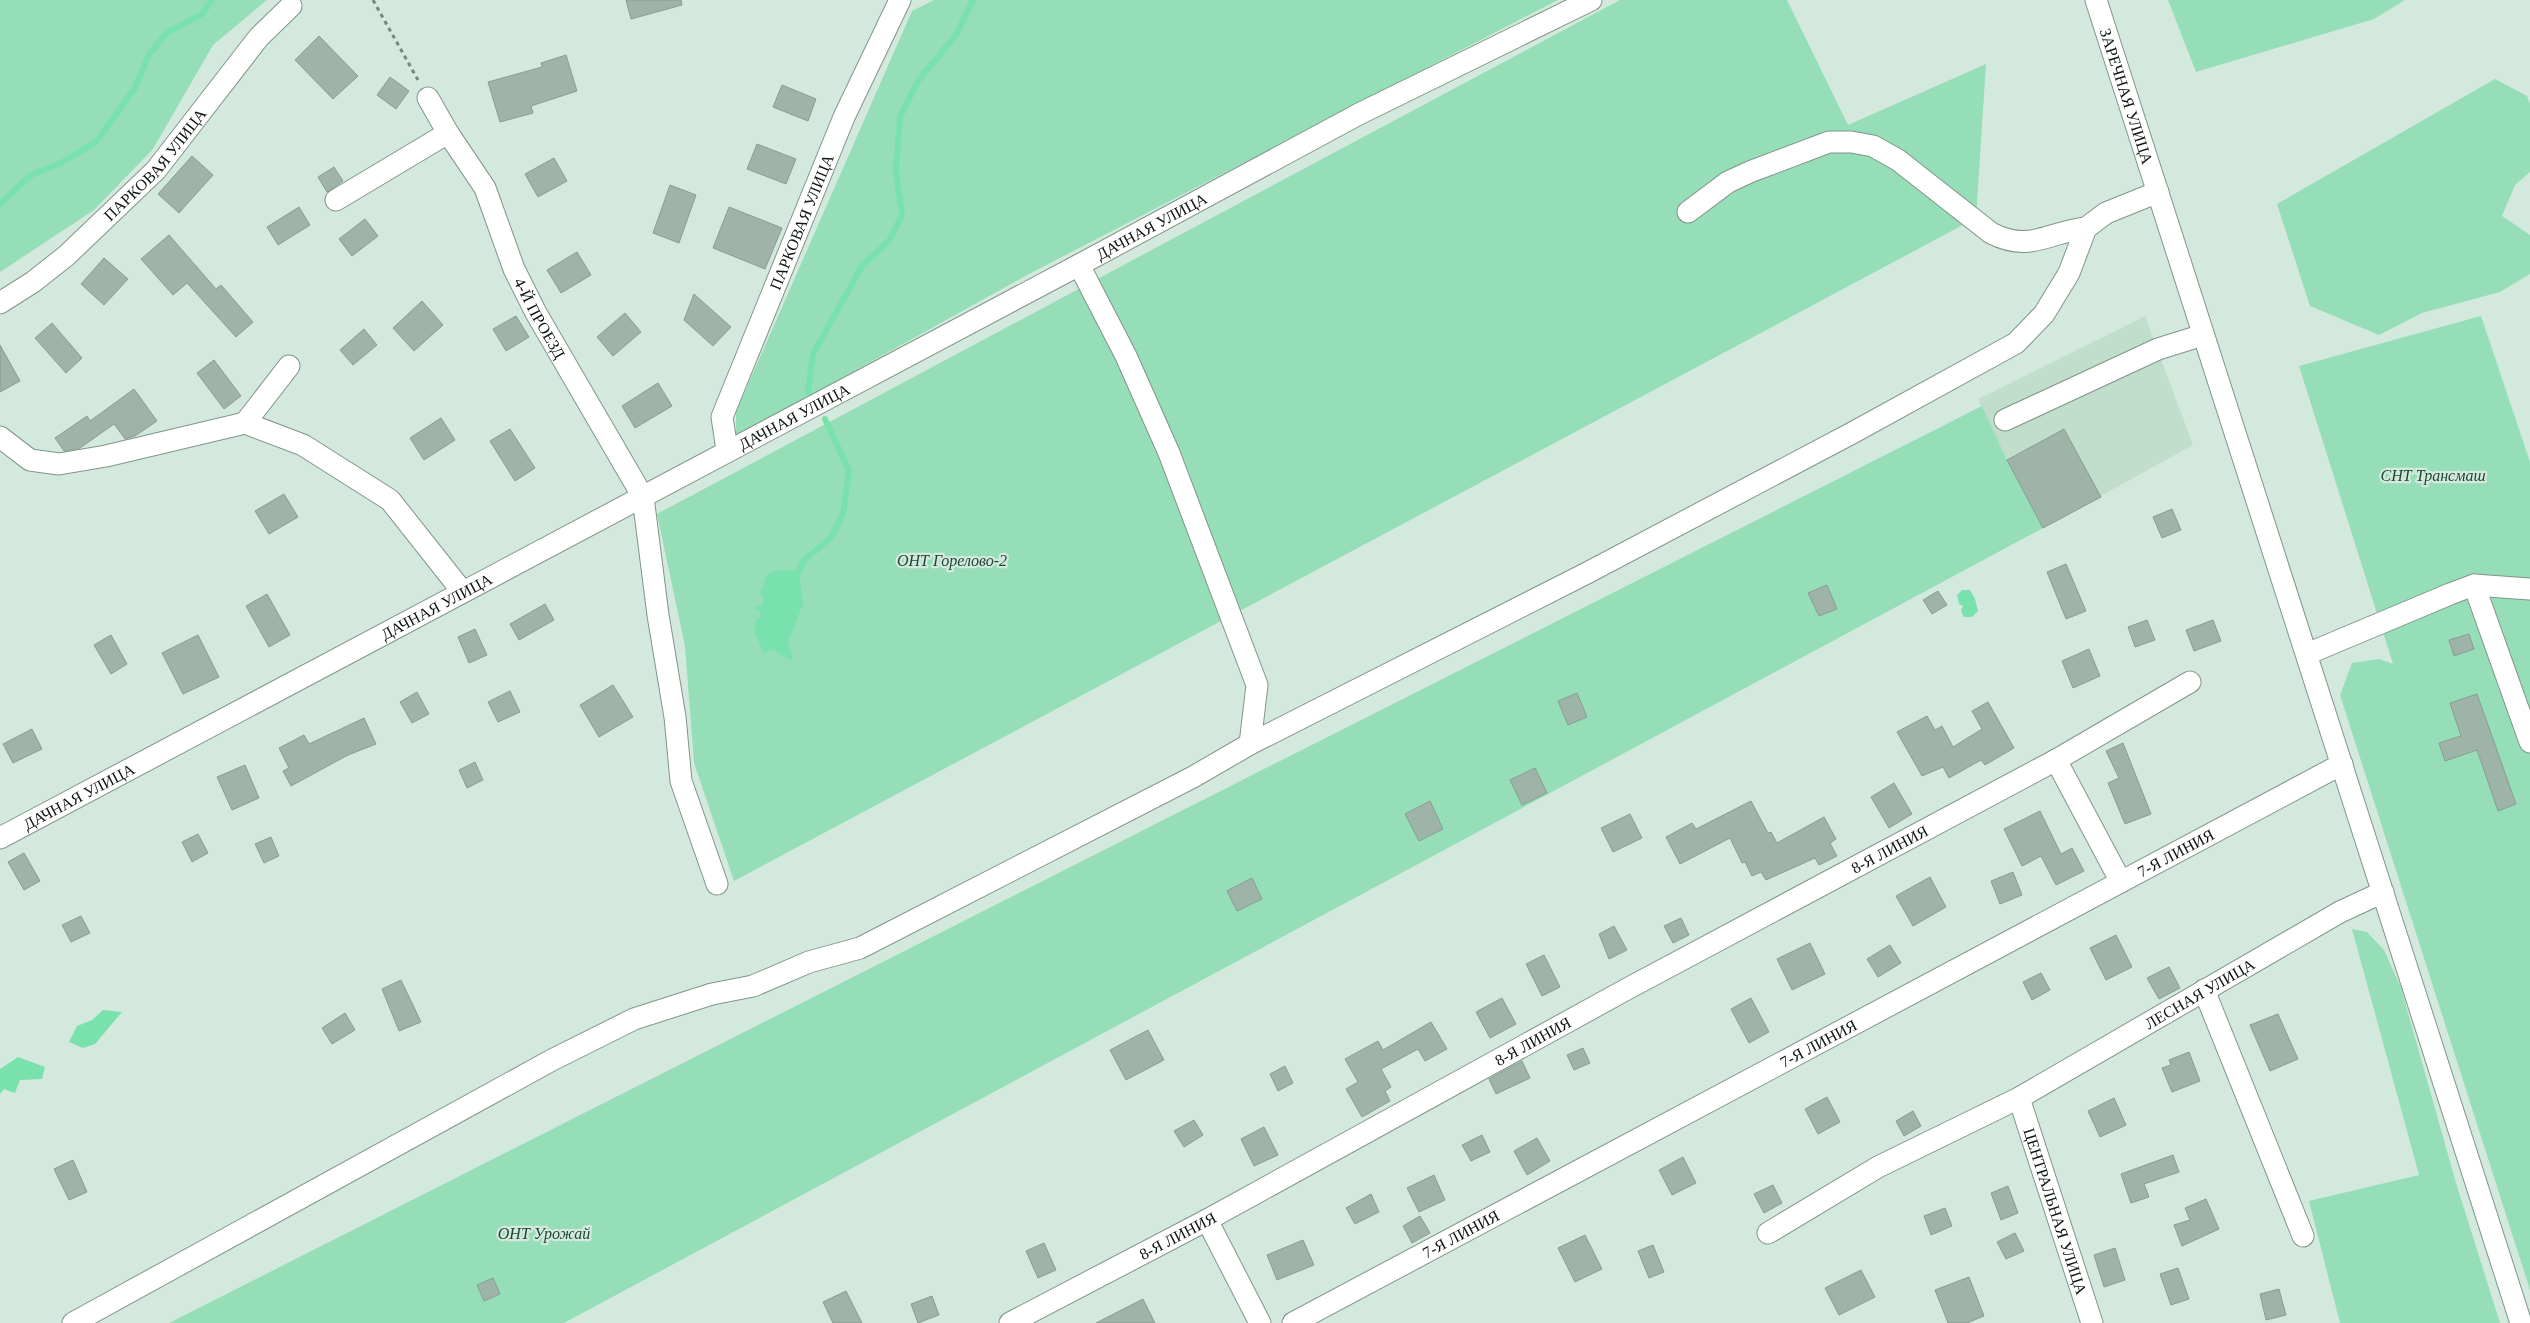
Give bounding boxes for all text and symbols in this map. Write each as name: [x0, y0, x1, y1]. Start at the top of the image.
street label: ЗАРЕЧНАЯ УЛИЦА: [2097, 26, 2156, 167]
street label: ПАРКОВАЯ УЛИЦА: [101, 105, 210, 224]
street label: ПАРКОВАЯ УЛИЦА: [767, 151, 837, 292]
street label: ДАЧНАЯ УЛИЦА: [1093, 189, 1210, 264]
street label: 4-Й ПРОЕЗД: [511, 275, 568, 362]
street label: ДАЧНАЯ УЛИЦА: [736, 380, 853, 454]
park label: СНТ Трансмаш: [2381, 467, 2485, 485]
park label: ОНТ Горелово-2: [897, 552, 1007, 570]
street label: ДАЧНАЯ УЛИЦА: [378, 570, 495, 644]
street label: ДАЧНАЯ УЛИЦА: [20, 760, 138, 834]
street label: 8-Я ЛИНИЯ: [1848, 822, 1931, 877]
street label: 7-Я ЛИНИЯ: [2135, 826, 2217, 880]
street label: ЛЕСНАЯ УЛИЦА: [2142, 955, 2258, 1032]
street label: 8-Я ЛИНИЯ: [1492, 1013, 1574, 1069]
street label: 7-Я ЛИНИЯ: [1777, 1016, 1860, 1071]
street label: ЦЕНТРАЛЬНАЯ УЛИЦА: [2019, 1126, 2090, 1297]
street label: 7-Я ЛИНИЯ: [1420, 1207, 1502, 1261]
street label: 8-Я ЛИНИЯ: [1136, 1209, 1219, 1263]
park label: ОНТ Урожай: [498, 1225, 590, 1243]

